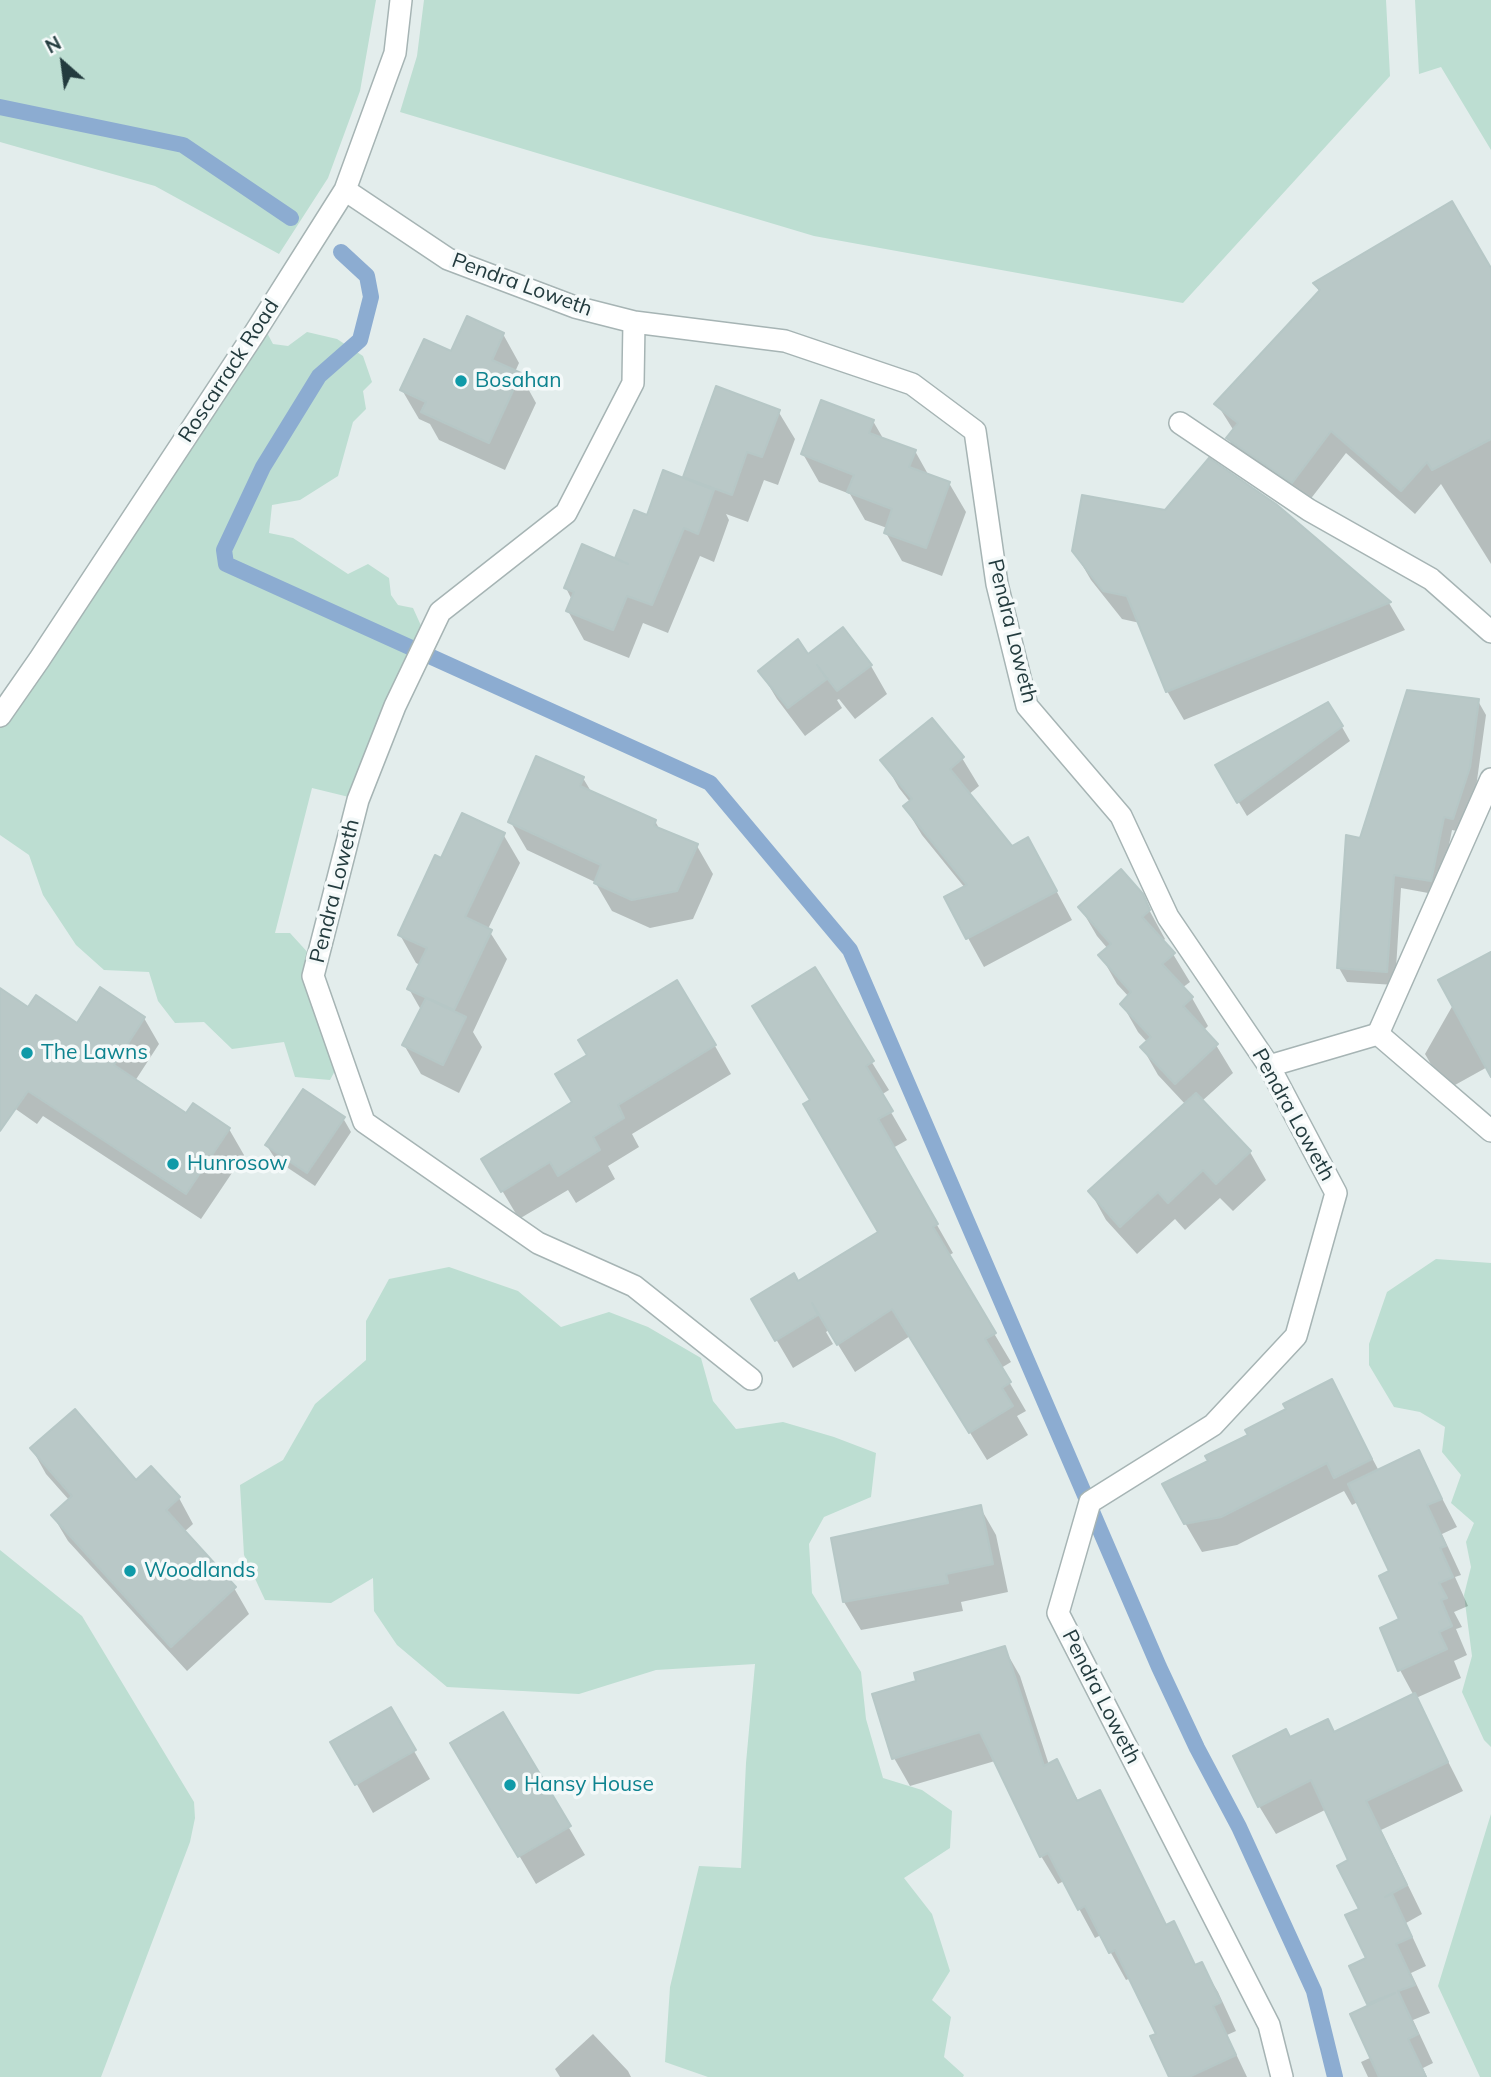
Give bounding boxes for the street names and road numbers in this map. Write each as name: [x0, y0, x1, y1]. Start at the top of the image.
street label: Pendra Loweth: [448, 248, 596, 322]
street label: Roscarrack Road: [173, 295, 285, 447]
street label: Pendra Loweth: [982, 556, 1042, 706]
street label: Pendra Loweth: [305, 816, 365, 966]
street label: Pendra Loweth: [1246, 1044, 1340, 1186]
street label: Pendra Loweth: [1056, 1626, 1146, 1768]

